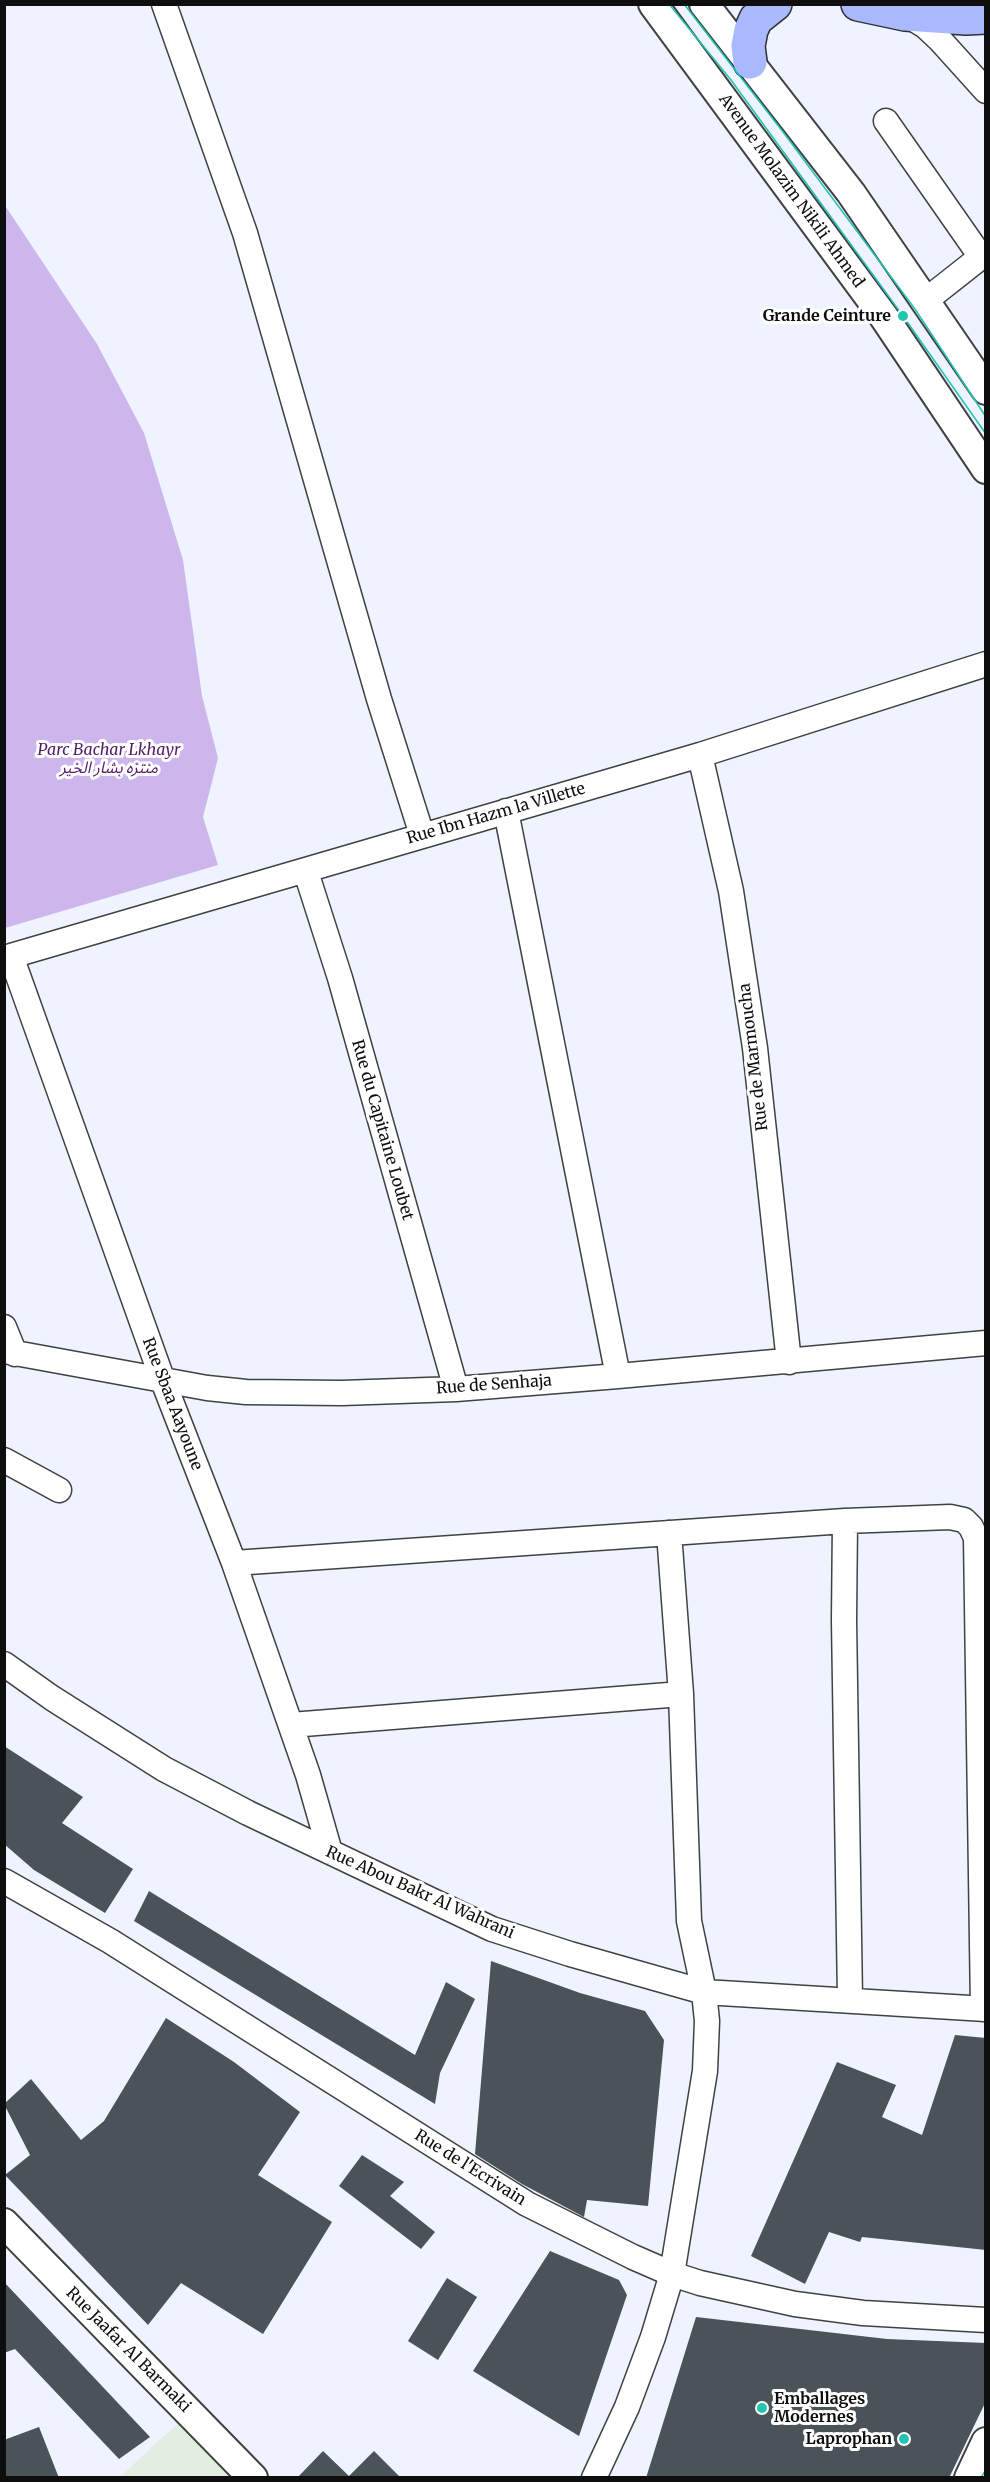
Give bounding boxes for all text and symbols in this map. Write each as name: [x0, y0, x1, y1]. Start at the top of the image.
street label: Avenue Molazim Nikili Ahmed: [714, 90, 868, 292]
place label: Grande Ceinture: [763, 306, 891, 326]
marker: Grande Ceinture: [896, 309, 910, 323]
park label: Parc Bachar Lkhayr منتزه بشار الخير: [37, 740, 181, 778]
street label: Rue Ibn Hazm la Villette: [405, 779, 587, 849]
street label: Rue de Marmoucha: [735, 982, 773, 1132]
street label: Rue du Capitaine Loubet: [347, 1038, 417, 1222]
street label: Rue Sbaa Aayoune: [138, 1335, 206, 1473]
street label: Rue de Senhaja: [436, 1371, 552, 1399]
street label: Rue Abou Bakr Al Wahrani: [323, 1843, 517, 1943]
street label: Rue de l'Ecrivain: [411, 2126, 529, 2210]
street label: Rue Jaafar Al Barmaki: [62, 2284, 194, 2416]
place label: Emballages Modernes: [774, 2389, 865, 2427]
marker: Emballages Modernes: [755, 2401, 769, 2415]
place label: Laprophan: [806, 2429, 892, 2449]
marker: Laprophan: [897, 2432, 911, 2446]

